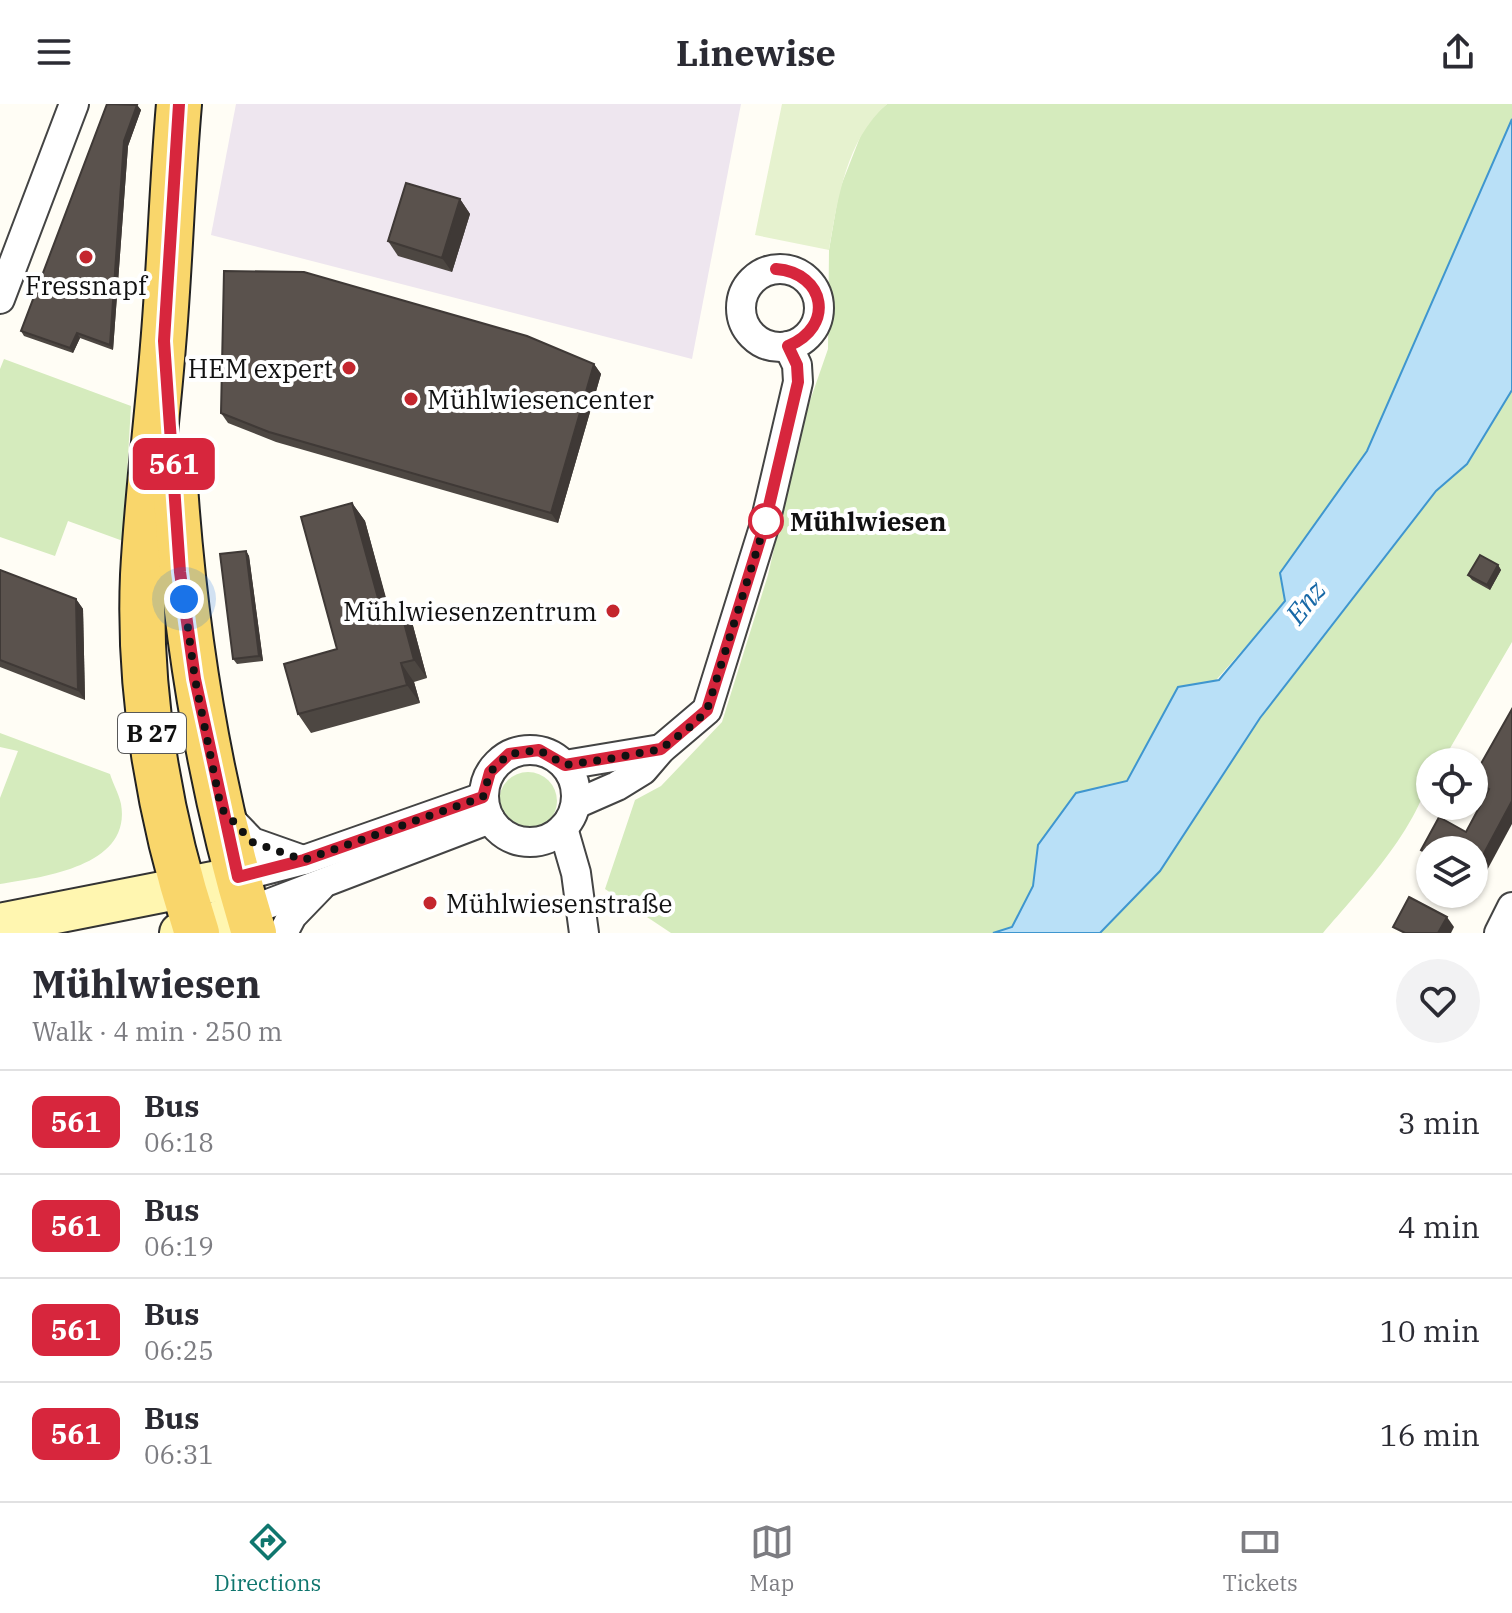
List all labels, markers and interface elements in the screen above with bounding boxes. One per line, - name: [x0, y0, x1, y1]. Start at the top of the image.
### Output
- text: Linewise: [676, 29, 836, 76]
- icon: menu: [32, 30, 76, 74]
- icon: share: [1436, 30, 1480, 74]
- marker: Fressnapf: [77, 248, 95, 266]
- place label: Fressnapf: [25, 268, 149, 302]
- place label: HEM expert: [188, 351, 333, 385]
- marker: HEM expert: [340, 359, 358, 377]
- place label: Mühlwiesencenter: [427, 382, 654, 416]
- marker: Mühlwiesencenter: [402, 390, 420, 408]
- line badge: 561: [128, 438, 220, 490]
- text: 561: [149, 445, 199, 482]
- marker: Mühlwiesen: [749, 504, 783, 538]
- place label: Mühlwiesen: [790, 504, 947, 538]
- water label: Enz: [1276, 573, 1334, 632]
- your location: [164, 579, 204, 619]
- place label: Mühlwiesenzentrum: [343, 594, 597, 628]
- marker: Mühlwiesenzentrum: [604, 602, 622, 620]
- road number: B 27: [118, 713, 186, 753]
- map controls: [1416, 748, 1488, 908]
- button: locate: [1416, 748, 1488, 820]
- button: layers: [1416, 836, 1488, 908]
- place label: Mühlwiesenstraße: [446, 886, 672, 920]
- marker: Mühlwiesenstraße: [421, 894, 439, 912]
- text: Mühlwiesen: [32, 959, 261, 1008]
- button: heart: [1396, 959, 1480, 1043]
- text: Walk · 4 min · 250 m: [32, 1014, 283, 1048]
- text: Bus: [144, 1086, 199, 1125]
- text: 561: [51, 1103, 101, 1140]
- text: 3 min: [1398, 1103, 1480, 1142]
- text: 06:18: [144, 1125, 214, 1159]
- text: Bus: [144, 1190, 199, 1229]
- text: 561: [51, 1207, 101, 1244]
- text: 4 min: [1398, 1207, 1480, 1246]
- text: 06:19: [144, 1229, 214, 1263]
- text: Bus: [144, 1294, 199, 1333]
- text: 561: [51, 1311, 101, 1348]
- text: 10 min: [1380, 1311, 1480, 1350]
- text: 06:25: [144, 1333, 214, 1367]
- text: Bus: [144, 1398, 199, 1437]
- text: 561: [51, 1415, 101, 1452]
- text: 16 min: [1380, 1415, 1480, 1454]
- text: 06:31: [144, 1437, 214, 1471]
- tab: Directions: [214, 1520, 321, 1597]
- tab: Map: [750, 1520, 794, 1597]
- tab: Tickets: [1222, 1520, 1298, 1597]

